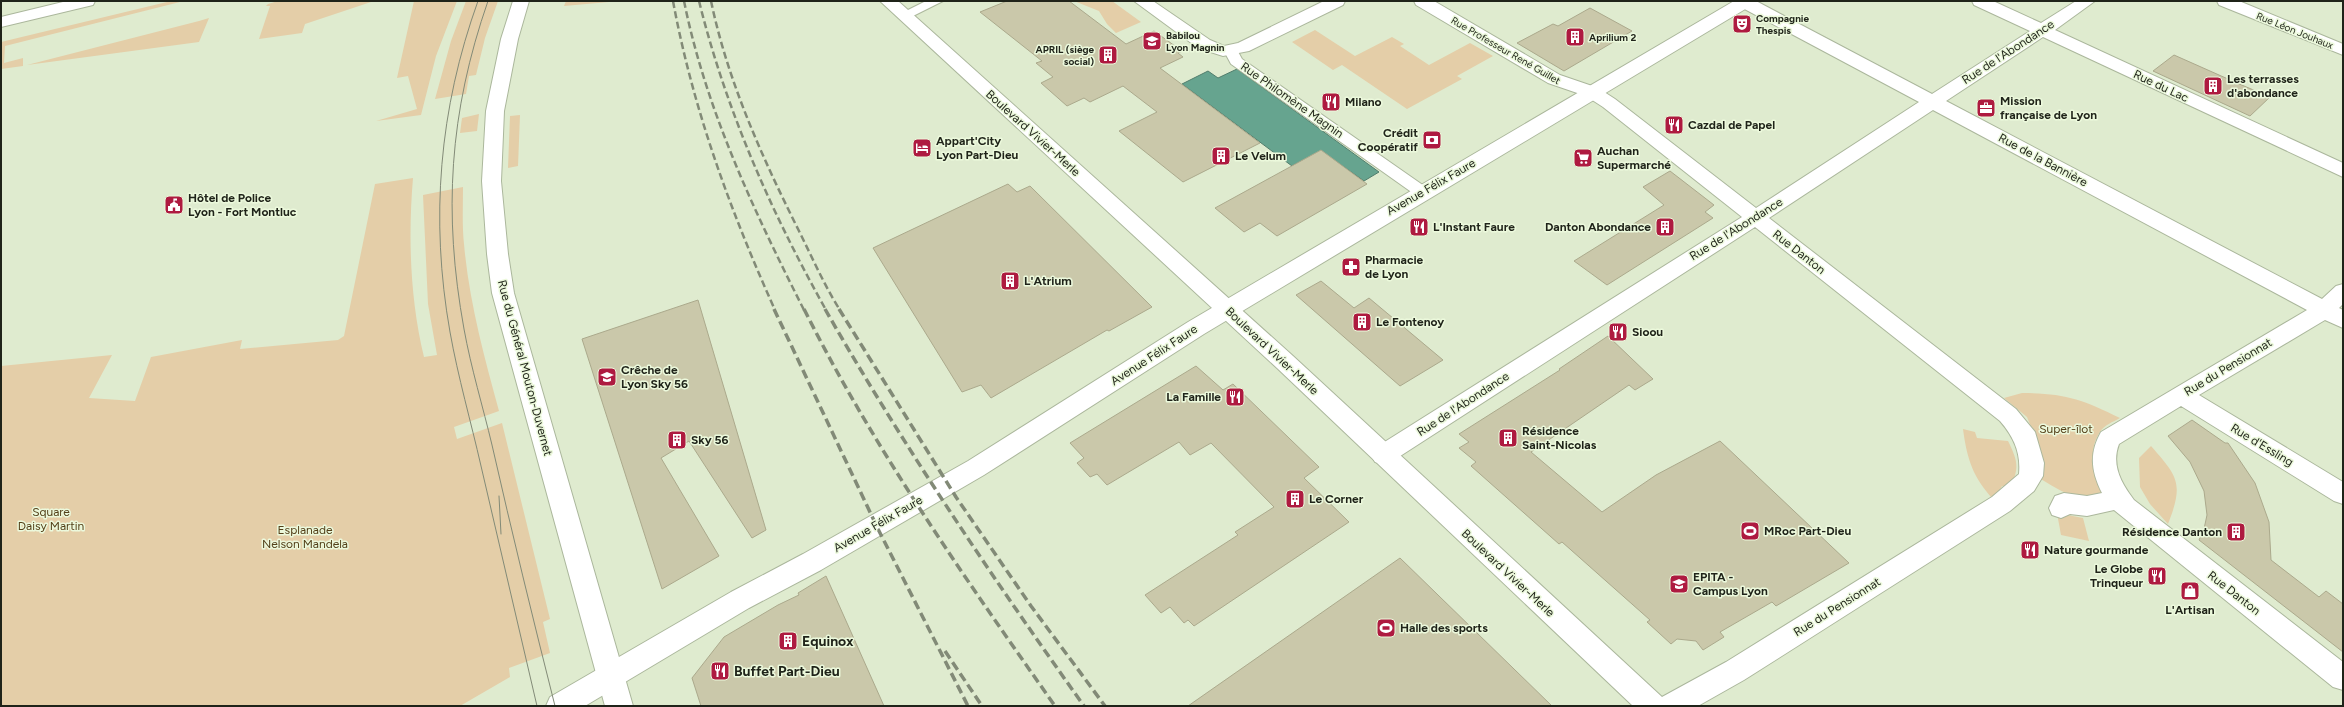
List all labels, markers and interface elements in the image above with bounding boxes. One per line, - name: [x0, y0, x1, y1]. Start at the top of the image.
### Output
- street label: Rue Léon Jouhaux: [2254, 9, 2335, 52]
- place label: Compagnie Thespis: [1756, 12, 1809, 37]
- theatre icon: Compagnie Thespis: [1731, 13, 1753, 35]
- street label: Rue Professeur René Guillet: [1449, 14, 1563, 87]
- street label: Rue de l'Abondance: [1959, 17, 2057, 87]
- building icon: Aprilium 2: [1564, 26, 1586, 48]
- place label: Babilou Lyon Magnin: [1166, 29, 1225, 54]
- school or university icon: Babilou Lyon Magnin: [1141, 30, 1163, 52]
- place label: Aprilium 2: [1589, 31, 1636, 44]
- place label: APRIL (siège social): [1036, 43, 1094, 68]
- building icon: APRIL (siège social): [1097, 44, 1119, 66]
- street label: Rue Philomène Magnin: [1238, 59, 1346, 141]
- street label: Rue du Lac: [2131, 67, 2191, 105]
- place label: Les terrasses d'abondance: [2227, 72, 2299, 100]
- building icon: Les terrasses d'abondance: [2202, 75, 2224, 97]
- street label: Boulevard Vivier-Merle: [983, 87, 1083, 179]
- restaurant icon: Milano: [1320, 91, 1342, 113]
- place label: Mission française de Lyon: [2000, 94, 2097, 122]
- place label: Milano: [1345, 95, 1382, 109]
- office icon: Mission française de Lyon: [1975, 97, 1997, 119]
- restaurant icon: Cazdal de Papel: [1663, 114, 1685, 136]
- place label: Cazdal de Papel: [1688, 118, 1775, 132]
- place label: Crédit Coopératif: [1358, 126, 1418, 154]
- bank icon: Crédit Coopératif: [1421, 129, 1443, 151]
- street label: Rue de la Bannière: [1996, 131, 2090, 190]
- place label: Appart'City Lyon Part-Dieu: [936, 134, 1019, 162]
- hotel icon: Appart'City Lyon Part-Dieu: [911, 137, 933, 159]
- place label: Auchan Supermarché: [1597, 144, 1671, 172]
- building icon: Le Velum: [1210, 145, 1232, 167]
- supermarket icon: Auchan Supermarché: [1572, 147, 1594, 169]
- place label: Le Velum: [1235, 149, 1286, 163]
- street label: Avenue Félix Faure: [1384, 156, 1478, 218]
- place label: Hôtel de Police Lyon - Fort Montluc: [188, 191, 297, 219]
- public building icon: Hôtel de Police Lyon - Fort Montluc: [163, 194, 185, 216]
- street label: Rue de l'Abondance: [1687, 194, 1785, 263]
- restaurant icon: L'Instant Faure: [1408, 216, 1430, 238]
- building icon: Danton Abondance: [1654, 216, 1676, 238]
- place label: L'Instant Faure: [1433, 220, 1515, 234]
- place label: Danton Abondance: [1545, 220, 1651, 234]
- street label: Rue Danton: [1770, 227, 1828, 277]
- place label: Pharmacie de Lyon: [1365, 253, 1424, 281]
- pharmacy icon: Pharmacie de Lyon: [1340, 256, 1362, 278]
- building icon: L'Atrium: [999, 270, 1021, 292]
- place label: L'Atrium: [1024, 274, 1072, 288]
- street label: Rue du Général Mouton-Duvernet: [495, 279, 555, 458]
- street label: Boulevard Vivier-Merle: [1223, 304, 1322, 398]
- building icon: Le Fontenoy: [1351, 311, 1373, 333]
- place label: Le Fontenoy: [1376, 315, 1444, 329]
- restaurant icon: Sioou: [1607, 321, 1629, 343]
- street label: Avenue Félix Faure: [1108, 322, 1200, 388]
- place label: Sioou: [1632, 325, 1663, 339]
- street label: Rue du Pensionnat: [2182, 335, 2275, 399]
- place label: Crêche de Lyon Sky 56: [621, 363, 688, 391]
- school or university icon: Crêche de Lyon Sky 56: [596, 366, 618, 388]
- street label: Rue de l'Abondance: [1414, 369, 1512, 439]
- restaurant icon: La Famille: [1224, 386, 1246, 408]
- place label: La Famille: [1166, 390, 1221, 404]
- street label: Rue d'Essling: [2228, 421, 2296, 469]
- park label: Super-îlot: [2039, 422, 2093, 436]
- place label: Résidence Saint-Nicolas: [1522, 424, 1597, 452]
- building icon: Résidence Saint-Nicolas: [1497, 427, 1519, 449]
- building icon: Sky 56: [666, 429, 688, 451]
- place label: Sky 56: [691, 433, 728, 447]
- building icon: Le Corner: [1284, 488, 1306, 510]
- place label: Le Corner: [1309, 492, 1364, 506]
- street label: Avenue Félix Faure: [831, 493, 925, 555]
- park label: Square Daisy Martin: [18, 505, 84, 533]
- sports icon: MRoc Part-Dieu: [1739, 520, 1761, 542]
- building icon: Résidence Danton: [2225, 521, 2247, 543]
- park label: Esplanade Nelson Mandela: [262, 523, 348, 551]
- place label: MRoc Part-Dieu: [1764, 524, 1851, 538]
- place label: Résidence Danton: [2122, 525, 2222, 539]
- street label: Boulevard Vivier-Merle: [1459, 526, 1558, 620]
- restaurant icon: Nature gourmande: [2019, 539, 2041, 561]
- place label: Nature gourmande: [2044, 543, 2149, 557]
- place label: Le Globe Trinqueur: [2090, 562, 2143, 590]
- restaurant icon: Le Globe Trinqueur: [2146, 565, 2168, 587]
- street label: Rue Danton: [2205, 568, 2263, 618]
- place label: EPITA - Campus Lyon: [1693, 570, 1768, 598]
- school or university icon: EPITA - Campus Lyon: [1668, 573, 1690, 595]
- street label: Rue du Pensionnat: [1791, 574, 1883, 639]
- shop icon: L'Artisan: [2179, 580, 2201, 602]
- place label: L'Artisan: [2165, 603, 2215, 617]
- sports icon: Halle des sports: [1375, 617, 1397, 639]
- place label: Halle des sports: [1400, 621, 1488, 635]
- building icon: Equinox: [777, 630, 799, 652]
- place label: Equinox: [802, 633, 854, 650]
- restaurant icon: Buffet Part-Dieu: [709, 660, 731, 682]
- place label: Buffet Part-Dieu: [734, 663, 840, 680]

